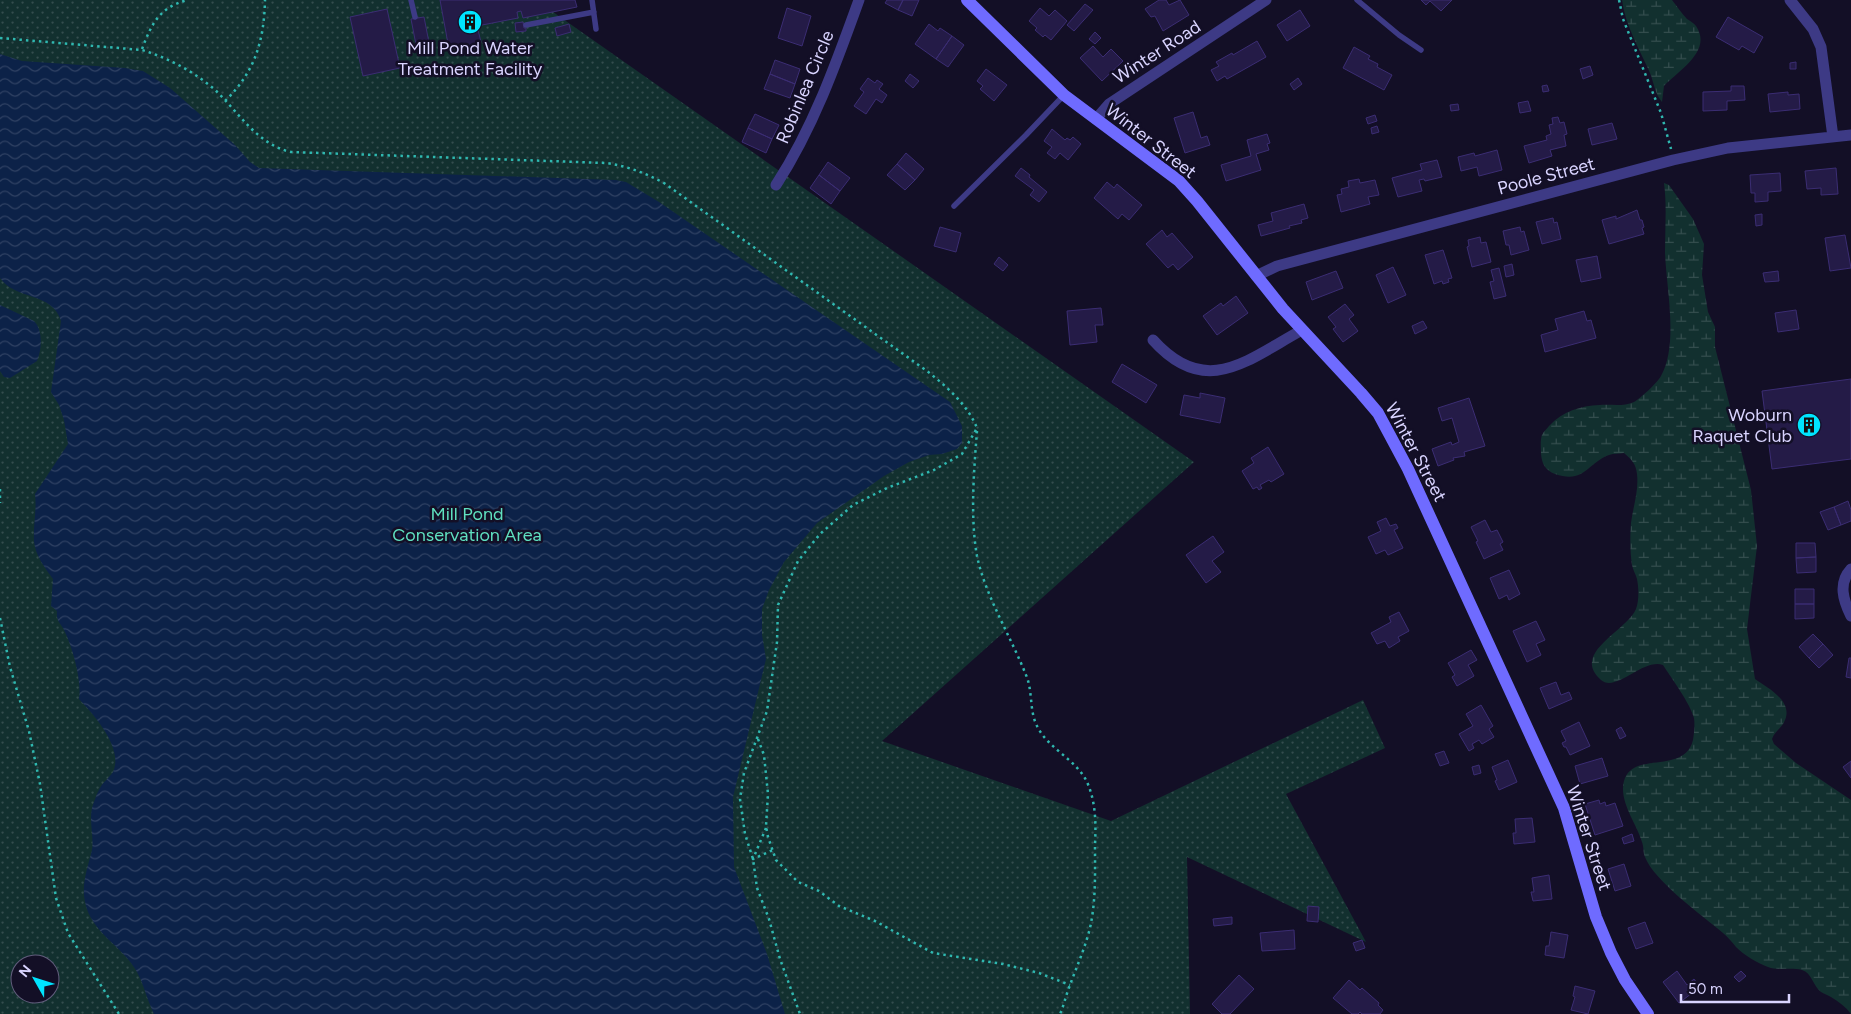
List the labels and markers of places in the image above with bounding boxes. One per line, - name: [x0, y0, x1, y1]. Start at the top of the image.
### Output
- building icon: Mill Pond Water Treatment Facility: [457, 9, 483, 35]
- place label: Mill Pond Water Treatment Facility: [398, 37, 543, 80]
- place label: Woburn Raquet Club: [1692, 404, 1792, 447]
- building icon: Woburn Raquet Club: [1796, 412, 1822, 438]

